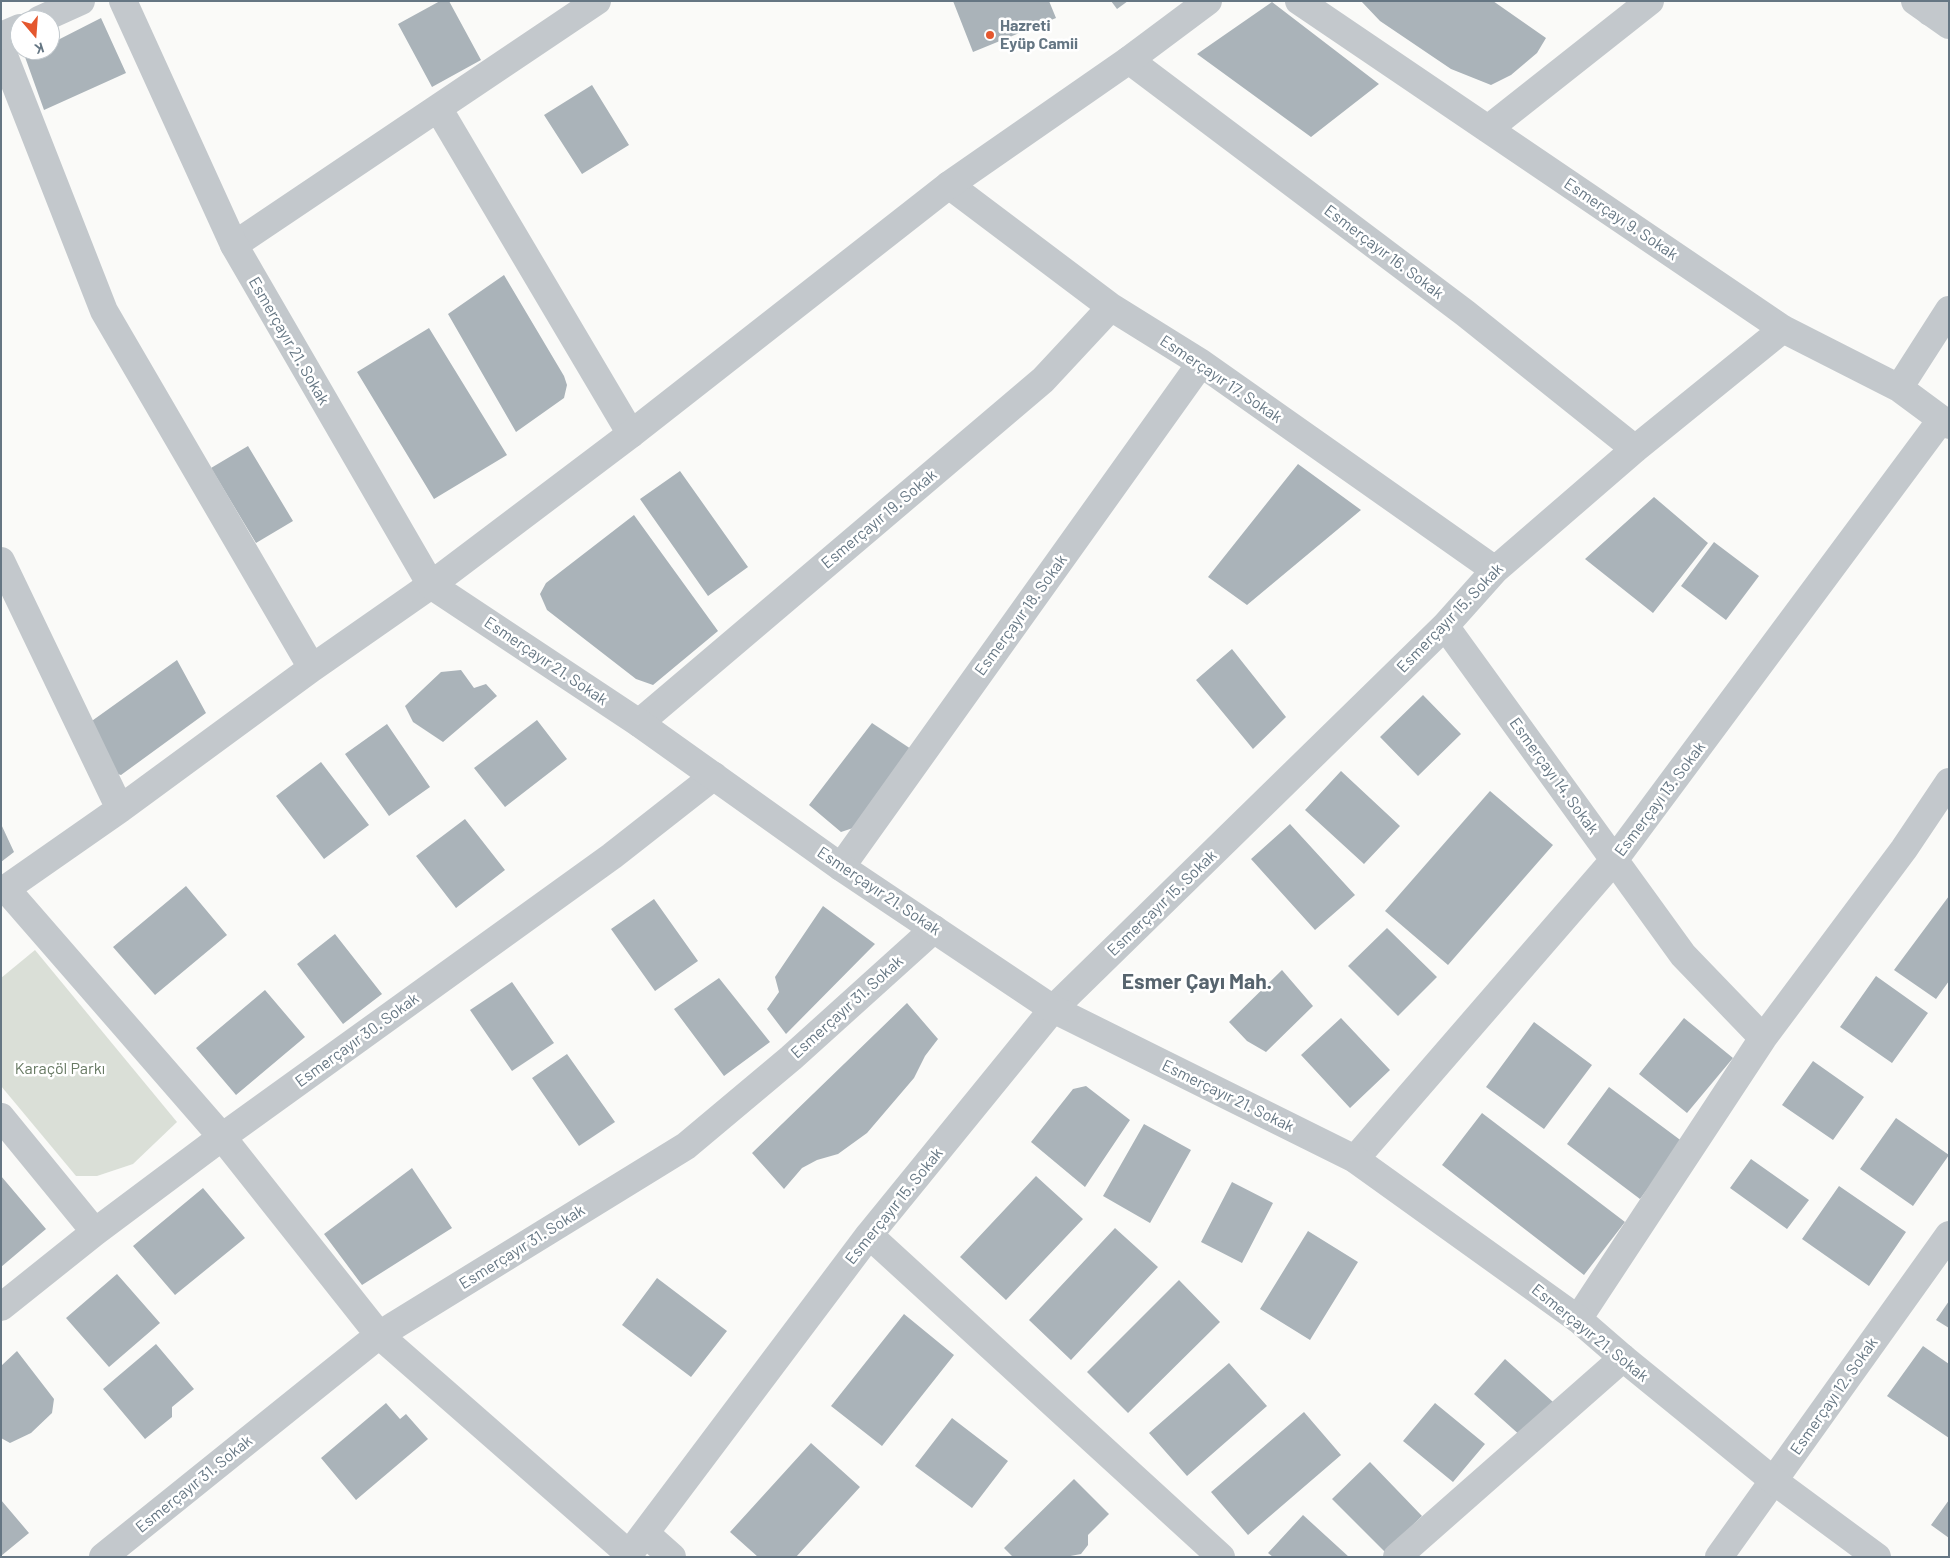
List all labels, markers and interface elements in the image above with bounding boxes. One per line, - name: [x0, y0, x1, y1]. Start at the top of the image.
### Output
- north arrow: [10, 10, 60, 60]
- place label: Hazreti Eyüp Camii: [1000, 16, 1078, 54]
- marker: Hazreti Eyüp Camii: [984, 29, 996, 41]
- text: K: [33, 39, 46, 58]
- street label: Esmerçayı 9. Sokak: [1560, 174, 1682, 264]
- street label: Esmerçayır 16. Sokak: [1320, 201, 1448, 303]
- street label: Esmerçayır 21. Sokak: [245, 274, 333, 408]
- street label: Esmerçayır 17. Sokak: [1156, 331, 1286, 427]
- street label: Esmerçayır 19. Sokak: [817, 465, 941, 573]
- street label: Esmerçayır 18. Sokak: [971, 551, 1071, 679]
- street label: Esmerçayır 15. Sokak: [1393, 559, 1507, 677]
- street label: Esmerçayır 21. Sokak: [481, 613, 611, 709]
- street label: Esmerçayı 14. Sokak: [1505, 714, 1603, 838]
- street label: Esmerçayı 13. Sokak: [1611, 738, 1709, 860]
- street label: Esmerçayır 21. Sokak: [814, 843, 944, 939]
- street label: Esmerçayır 15. Sokak: [1103, 846, 1221, 960]
- street label: Esmerçayır 31. Sokak: [787, 952, 907, 1062]
- district label: Esmer Çayı Mah.: [1122, 969, 1272, 995]
- street label: Esmerçayır 30. Sokak: [291, 989, 423, 1091]
- street label: Esmerçayır 21. Sokak: [1159, 1056, 1297, 1136]
- park label: Karaçöl Parkı: [15, 1059, 105, 1079]
- street label: Esmerçayır 15. Sokak: [841, 1144, 947, 1268]
- street label: Esmerçayır 31. Sokak: [456, 1201, 588, 1293]
- street label: Esmerçayır 21. Sokak: [1528, 1280, 1652, 1386]
- street label: Esmerçayı 12. Sokak: [1786, 1334, 1882, 1458]
- street label: Esmerçayır 31. Sokak: [132, 1431, 256, 1537]

